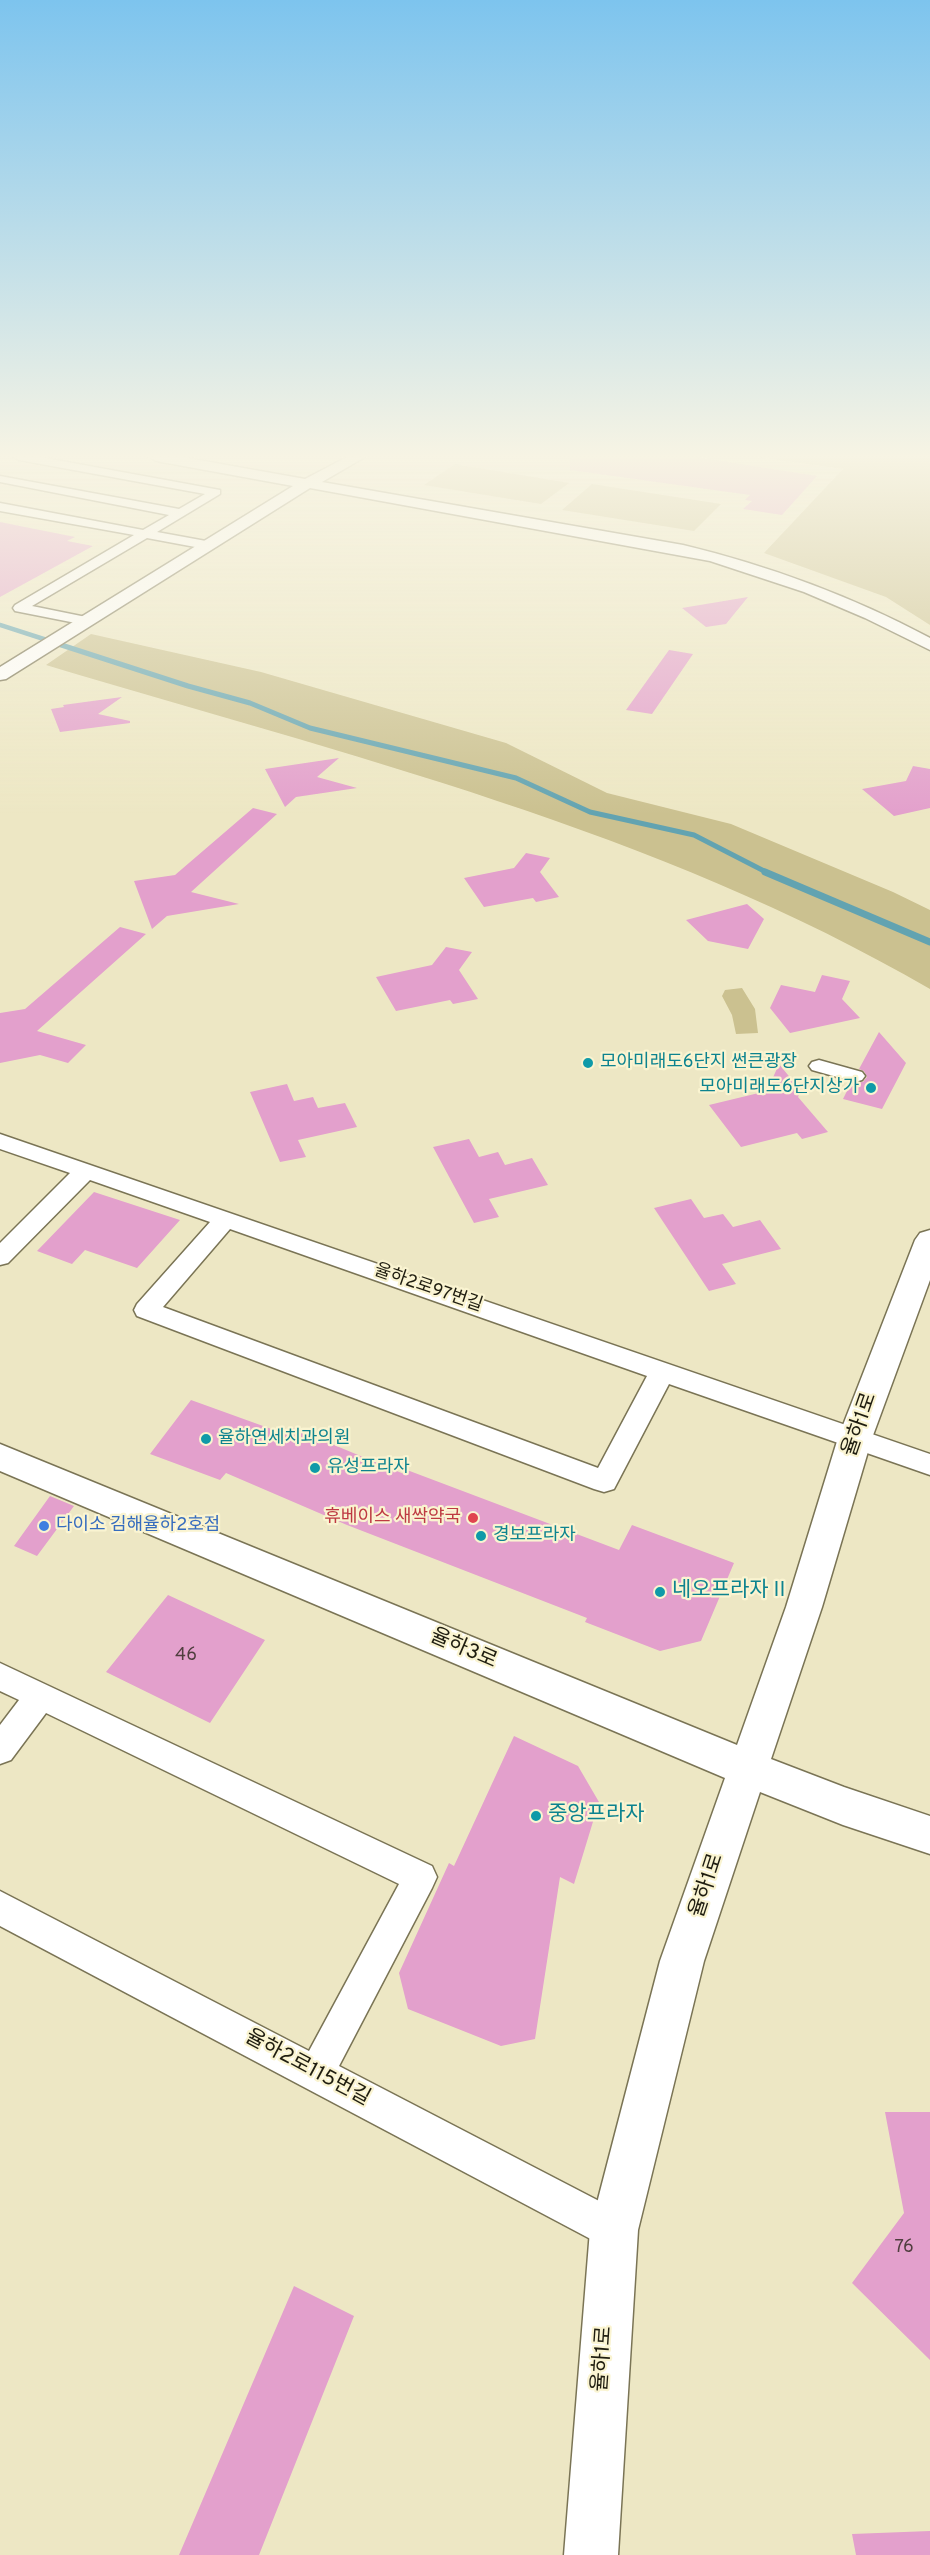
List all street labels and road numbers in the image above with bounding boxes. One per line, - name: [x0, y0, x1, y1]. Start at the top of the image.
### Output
- street label: 율하2로97번길: [371, 1260, 485, 1318]
- street label: 율하1로: [838, 1390, 884, 1460]
- street label: 율하3로: [426, 1625, 500, 1675]
- street label: 율하1로: [686, 1851, 730, 1921]
- street label: 율하2로115번길: [240, 2025, 374, 2113]
- street label: 율하1로: [589, 2325, 619, 2393]

